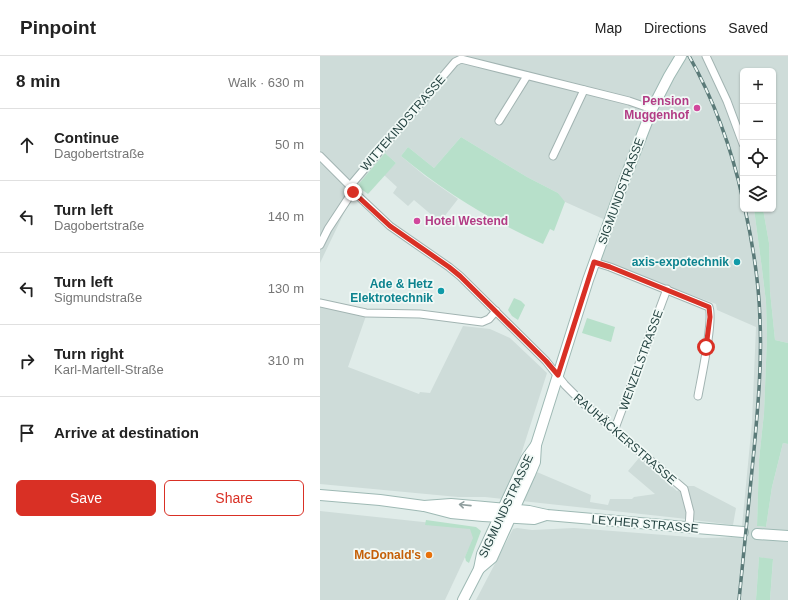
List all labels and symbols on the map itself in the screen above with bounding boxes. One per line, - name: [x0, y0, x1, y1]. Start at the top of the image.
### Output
- street label: WITTEKINDSTRASSE: [358, 72, 448, 174]
- place label: Pension Muggenhof: [624, 94, 690, 122]
- marker: Pension Muggenhof: [692, 103, 702, 113]
- street label: SIGMUNDSTRASSE: [595, 136, 647, 246]
- route end: [344, 183, 362, 201]
- place label: Hotel Westend: [425, 214, 508, 228]
- marker: Hotel Westend: [412, 216, 422, 226]
- place label: axis-expotechnik: [632, 255, 729, 269]
- marker: axis-expotechnik: [732, 257, 742, 267]
- place label: Ade & Hetz Elektrotechnik: [350, 277, 433, 305]
- marker: Ade & Hetz Elektrotechnik: [436, 286, 446, 296]
- street label: WENZELSTRASSE: [616, 308, 666, 412]
- route start: [697, 338, 715, 356]
- street label: RAUHÄCKERSTRASSE: [571, 391, 679, 487]
- street label: SIGMUNDSTRASSE: [476, 452, 536, 560]
- one-way arrow: [459, 501, 472, 509]
- street label: LEYHER STRASSE: [591, 512, 699, 536]
- place label: McDonald's: [354, 548, 421, 562]
- marker: McDonald's: [424, 550, 434, 560]

